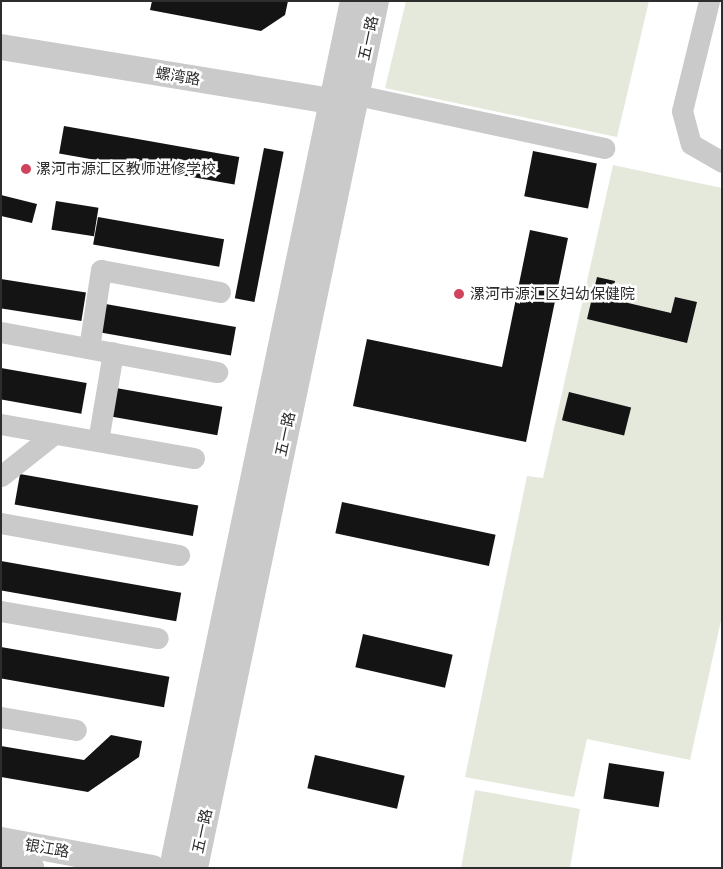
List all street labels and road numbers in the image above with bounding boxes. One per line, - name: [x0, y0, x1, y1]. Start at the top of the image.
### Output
- street label: 五一路: [355, 14, 381, 62]
- street label: 螺湾路: [154, 64, 202, 88]
- street label: 五一路: [272, 410, 298, 458]
- street label: 五一路: [189, 807, 215, 855]
- street label: 银江路: [23, 835, 71, 861]

